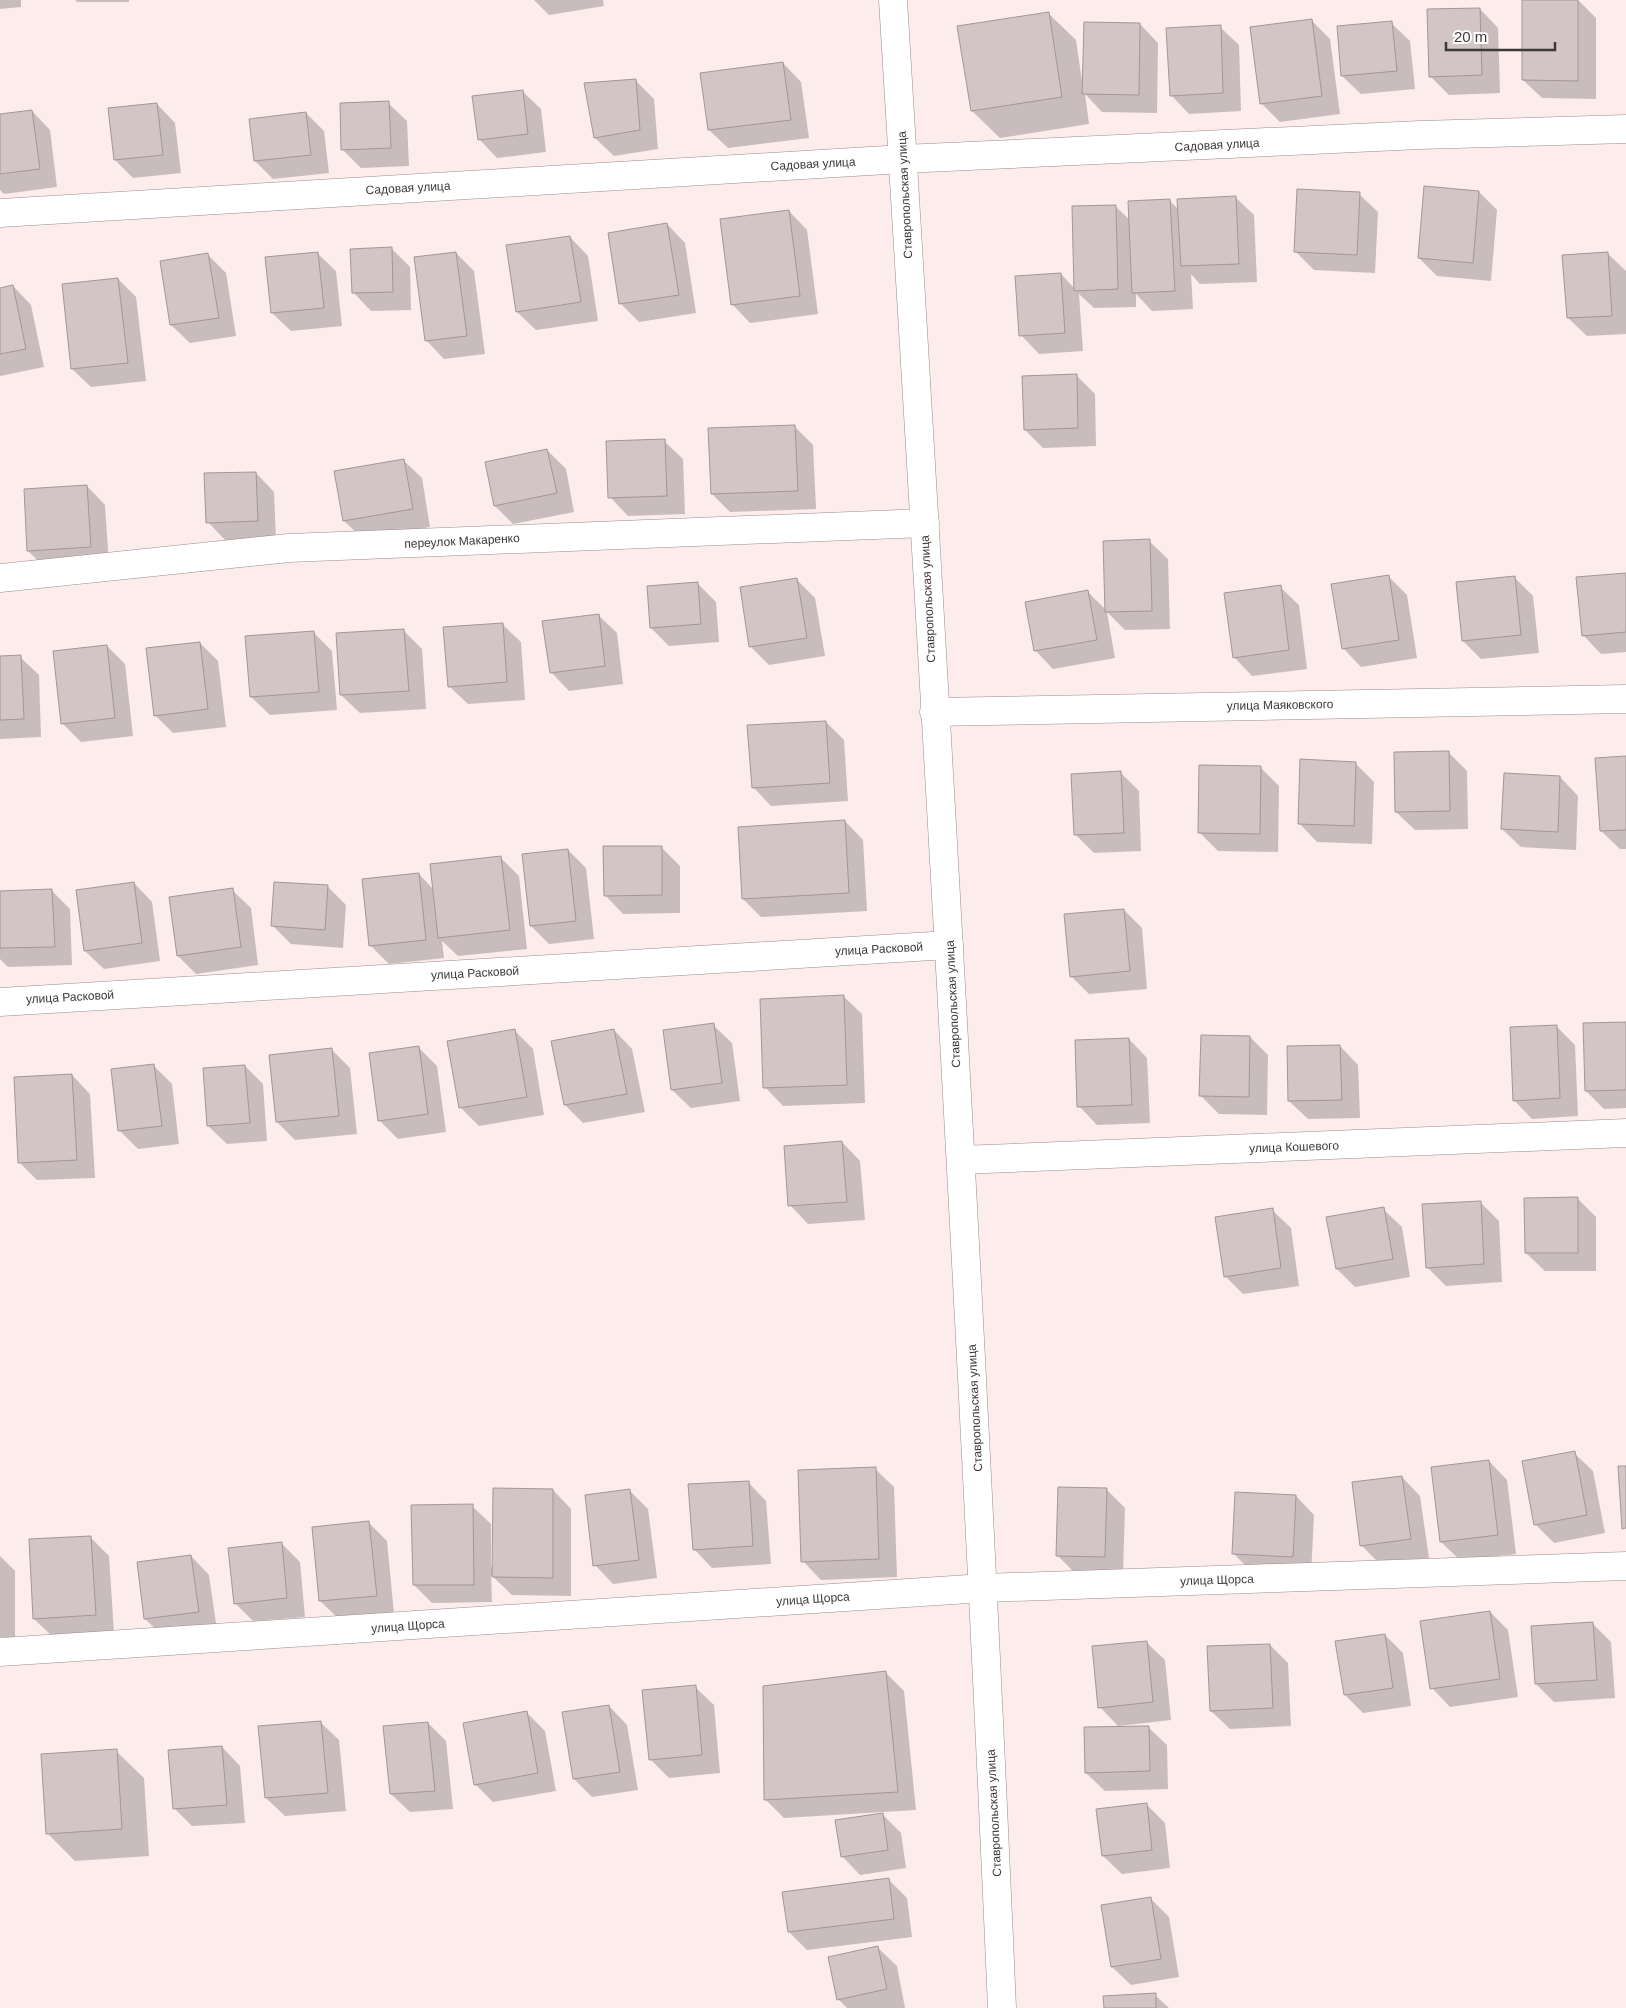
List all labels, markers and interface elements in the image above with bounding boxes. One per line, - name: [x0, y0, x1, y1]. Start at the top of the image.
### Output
- scale bar: [1446, 20, 1555, 52]
- text: 20 m: [1454, 28, 1487, 45]
- street label: Ставропольская улица: [895, 131, 915, 259]
- street label: Садовая улица: [1174, 136, 1260, 154]
- street label: Садовая улица: [770, 155, 856, 173]
- street label: Садовая улица: [365, 179, 451, 197]
- street label: переулок Макаренко: [404, 531, 520, 551]
- street label: Ставропольская улица: [918, 535, 938, 663]
- street label: улица Маяковского: [1226, 697, 1334, 713]
- street label: улица Расковой: [835, 940, 923, 958]
- street label: Ставропольская улица: [943, 940, 963, 1068]
- street label: улица Расковой: [431, 964, 519, 982]
- street label: улица Расковой: [26, 988, 114, 1006]
- street label: улица Кошевого: [1249, 1138, 1340, 1156]
- street label: Ставропольская улица: [965, 1344, 985, 1472]
- street label: улица Щорса: [1180, 1572, 1254, 1588]
- street label: улица Щорса: [776, 1589, 851, 1609]
- street label: улица Щорса: [371, 1616, 446, 1636]
- street label: Ставропольская улица: [984, 1749, 1004, 1877]

